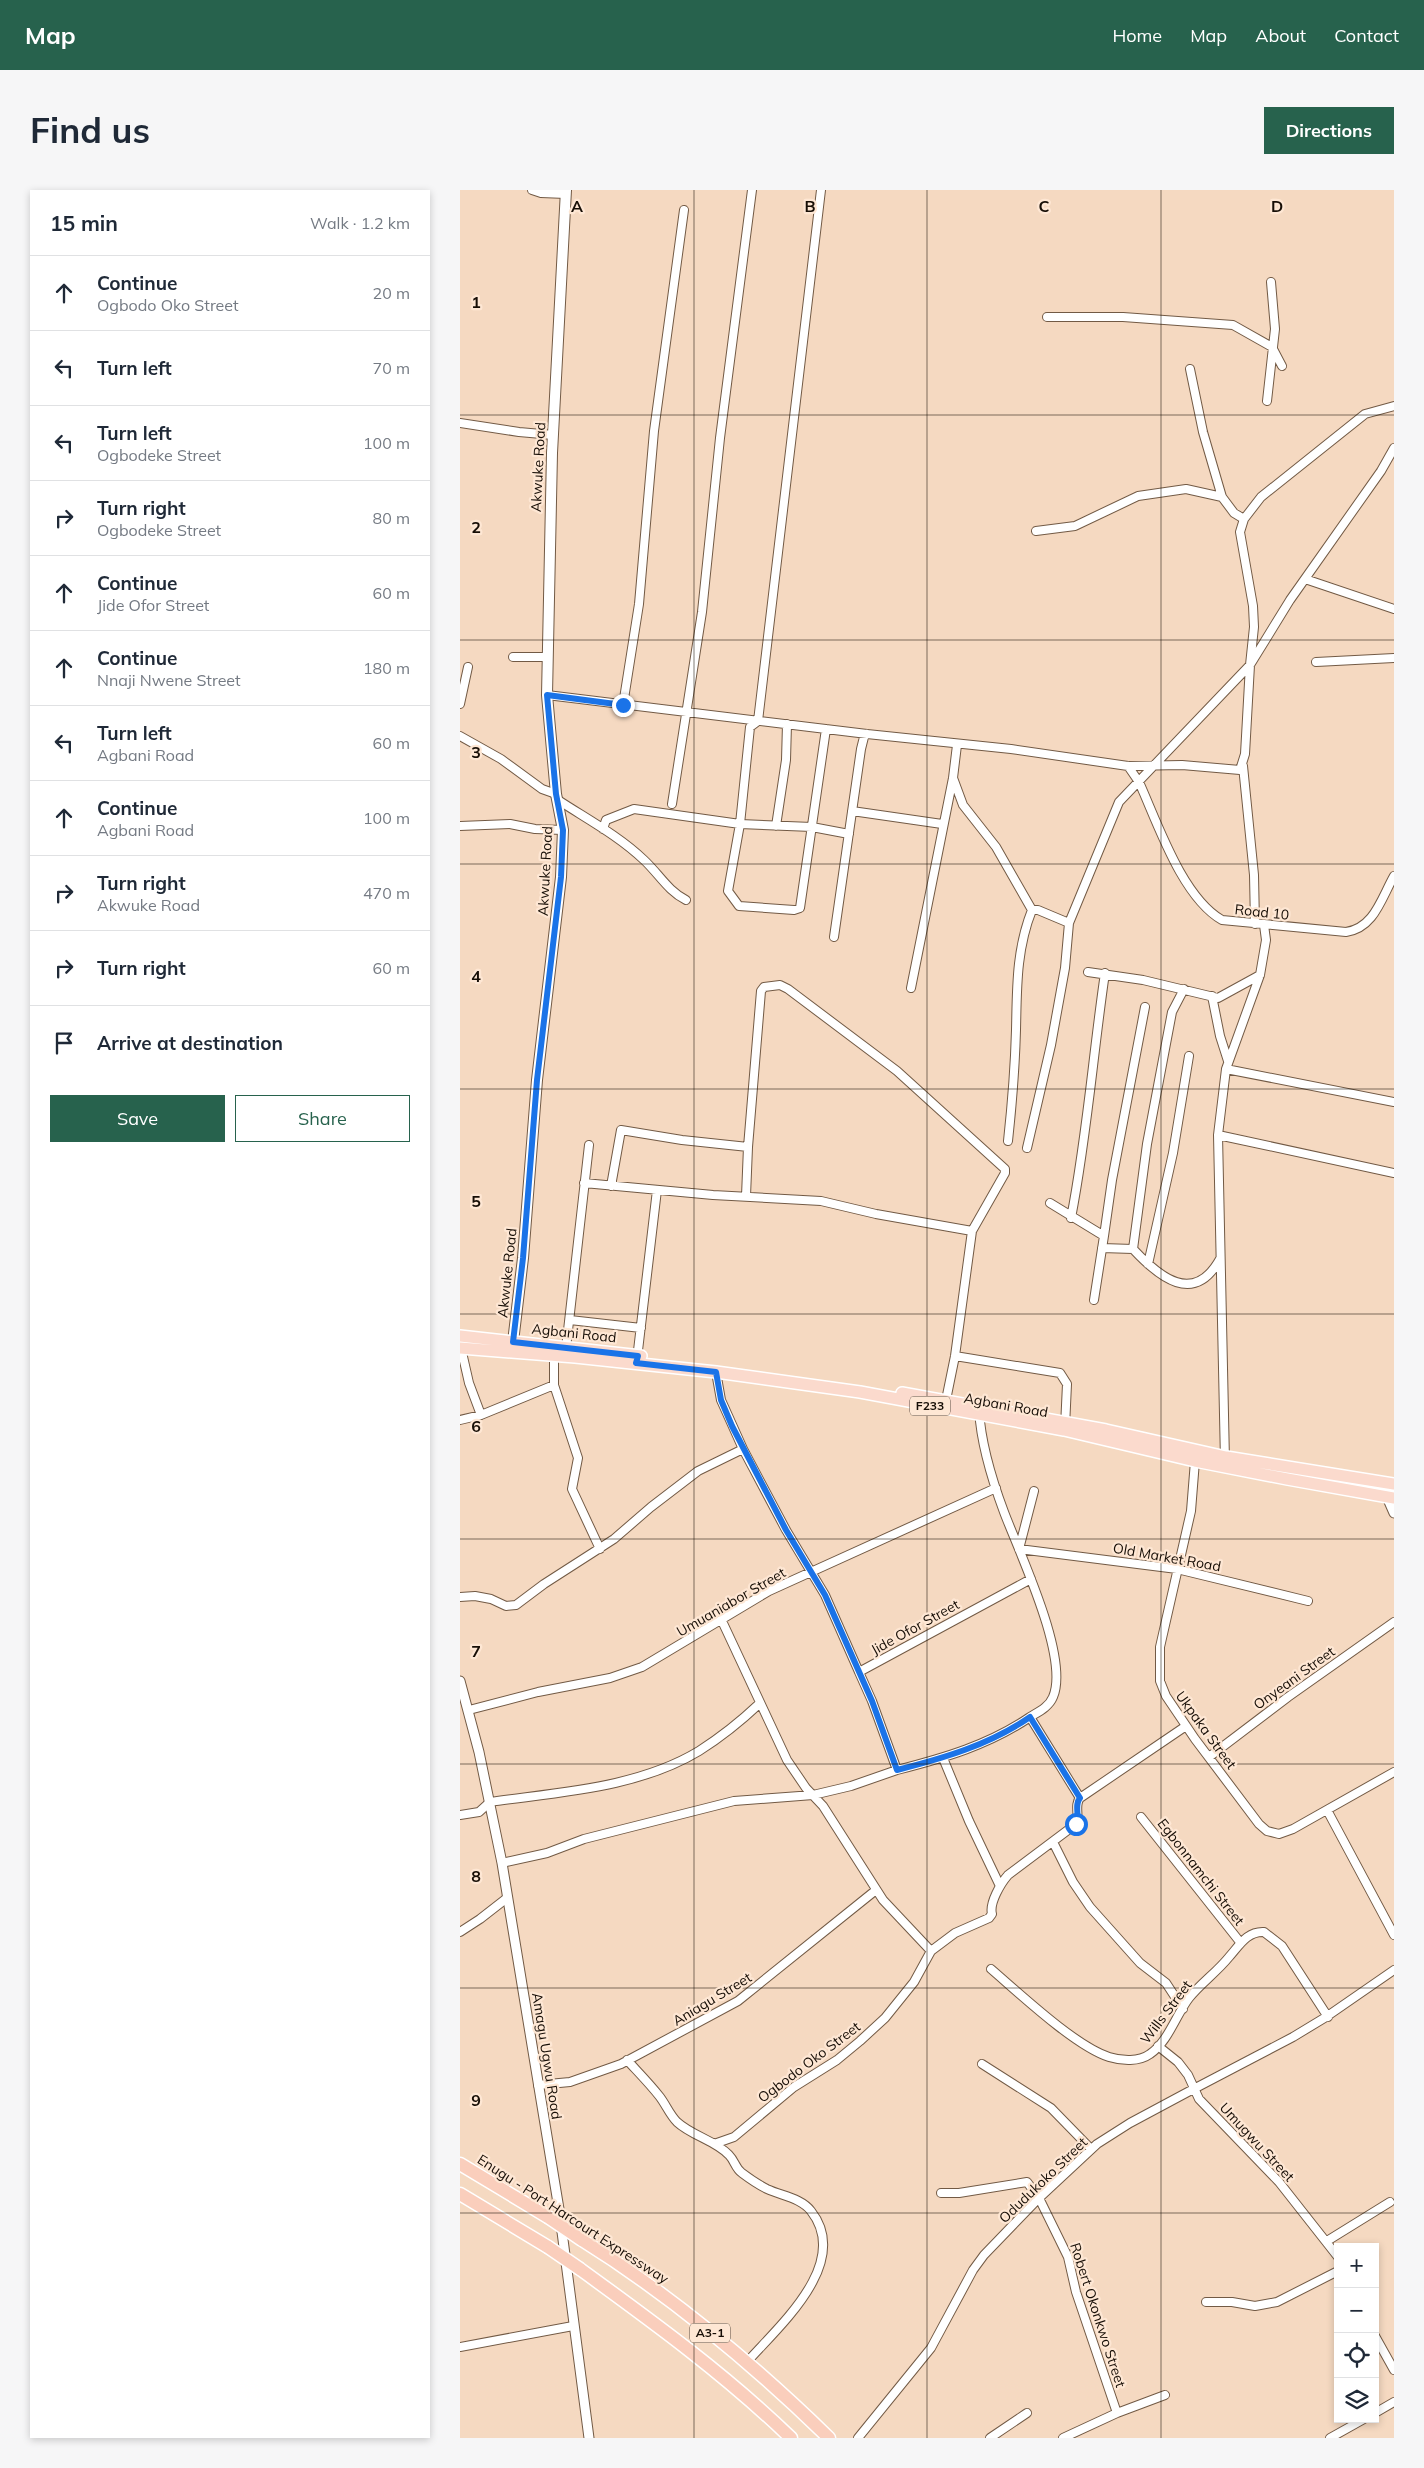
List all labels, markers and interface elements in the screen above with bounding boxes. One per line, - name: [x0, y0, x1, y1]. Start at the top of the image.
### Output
- text: Map: [25, 20, 76, 50]
- text: Home: [1112, 24, 1162, 47]
- text: Map: [1190, 24, 1227, 47]
- text: About: [1255, 24, 1306, 47]
- text: Contact: [1334, 24, 1399, 47]
- button: Directions: [1264, 107, 1394, 154]
- text: Find us: [30, 108, 150, 152]
- text: A: [571, 196, 583, 216]
- text: B: [804, 196, 816, 216]
- text: C: [1039, 196, 1050, 216]
- text: D: [1271, 196, 1283, 216]
- text: 15 min: [50, 210, 118, 236]
- text: Walk · 1.2 km: [310, 213, 410, 233]
- text: Continue: [97, 271, 177, 295]
- icon: ahead: [50, 279, 78, 307]
- text: 20 m: [373, 283, 410, 303]
- text: 1: [471, 292, 481, 312]
- text: Ogbodo Oko Street: [97, 295, 239, 315]
- icon: left: [50, 354, 78, 382]
- text: Turn left: [97, 356, 172, 380]
- text: 70 m: [373, 358, 410, 378]
- text: Turn left: [97, 421, 172, 445]
- street label: Akwuke Road: [527, 422, 549, 512]
- icon: left: [50, 429, 78, 457]
- text: 100 m: [363, 433, 410, 453]
- text: Ogbodeke Street: [97, 445, 221, 465]
- text: Turn right: [97, 496, 186, 520]
- icon: right: [50, 504, 78, 532]
- text: 80 m: [373, 508, 410, 528]
- text: 2: [471, 517, 481, 537]
- text: Ogbodeke Street: [97, 520, 221, 540]
- text: Continue: [97, 571, 177, 595]
- icon: ahead: [50, 579, 78, 607]
- text: 60 m: [373, 583, 410, 603]
- text: Jide Ofor Street: [97, 595, 209, 615]
- text: Continue: [97, 646, 177, 670]
- icon: ahead: [50, 654, 78, 682]
- text: 180 m: [363, 658, 410, 678]
- text: Nnaji Nwene Street: [97, 670, 241, 690]
- route end: [612, 694, 635, 717]
- text: Turn left: [97, 721, 172, 745]
- icon: left: [50, 729, 78, 757]
- text: 60 m: [373, 733, 410, 753]
- text: 3: [471, 742, 481, 762]
- text: Agbani Road: [97, 745, 194, 765]
- text: Continue: [97, 796, 177, 820]
- icon: ahead: [50, 804, 78, 832]
- text: 100 m: [363, 808, 410, 828]
- text: Agbani Road: [97, 820, 194, 840]
- street label: Akwuke Road: [534, 826, 556, 916]
- text: Turn right: [97, 871, 186, 895]
- icon: right: [50, 879, 78, 907]
- text: 470 m: [363, 883, 410, 903]
- text: Akwuke Road: [97, 895, 200, 915]
- street label: Road 10: [1234, 900, 1290, 924]
- icon: right: [50, 954, 78, 982]
- text: Turn right: [97, 956, 186, 980]
- text: 60 m: [373, 958, 410, 978]
- text: 4: [471, 966, 481, 986]
- icon: arrive: [50, 1029, 78, 1057]
- text: Arrive at destination: [97, 1031, 283, 1055]
- button: Save: [50, 1095, 225, 1142]
- button: Share: [235, 1095, 410, 1142]
- text: 5: [471, 1191, 481, 1211]
- street label: Akwuke Road: [493, 1227, 521, 1319]
- street label: Agbani Road: [531, 1320, 617, 1346]
- street label: Agbani Road: [963, 1389, 1049, 1421]
- road number: F233: [910, 1396, 950, 1416]
- text: 6: [471, 1416, 481, 1436]
- street label: Old Market Road: [1112, 1539, 1222, 1575]
- street label: Umuaniabor Street: [673, 1563, 789, 1640]
- street label: Jide Ofor Street: [868, 1595, 962, 1659]
- text: 7: [471, 1641, 481, 1661]
- street label: Onyeani Street: [1250, 1642, 1338, 1714]
- street label: Ukpaka Street: [1172, 1687, 1240, 1773]
- route start: [1065, 1813, 1088, 1836]
- street label: Egbonnamchi Street: [1154, 1815, 1248, 1929]
- text: 8: [471, 1866, 481, 1886]
- street label: Aniagu Street: [669, 1968, 755, 2030]
- street label: Wills Street: [1136, 1977, 1196, 2047]
- street label: Amagu Ugwu Road: [528, 1991, 566, 2121]
- street label: Ogbodo Oko Street: [754, 2017, 864, 2106]
- text: 9: [471, 2090, 481, 2110]
- street label: Umugwu Street: [1216, 2099, 1298, 2185]
- street label: Odudukoko Street: [995, 2133, 1091, 2227]
- street label: Enugu - Port Harcourt Expressway: [474, 2150, 672, 2288]
- street label: Robert Okonkwo Street: [1066, 2240, 1130, 2390]
- map controls: [1334, 2243, 1379, 2423]
- button: +: [1334, 2243, 1379, 2288]
- button: −: [1334, 2288, 1379, 2333]
- road number: A3-1: [690, 2324, 730, 2342]
- button: locate: [1334, 2333, 1379, 2378]
- button: layers: [1334, 2378, 1379, 2423]

